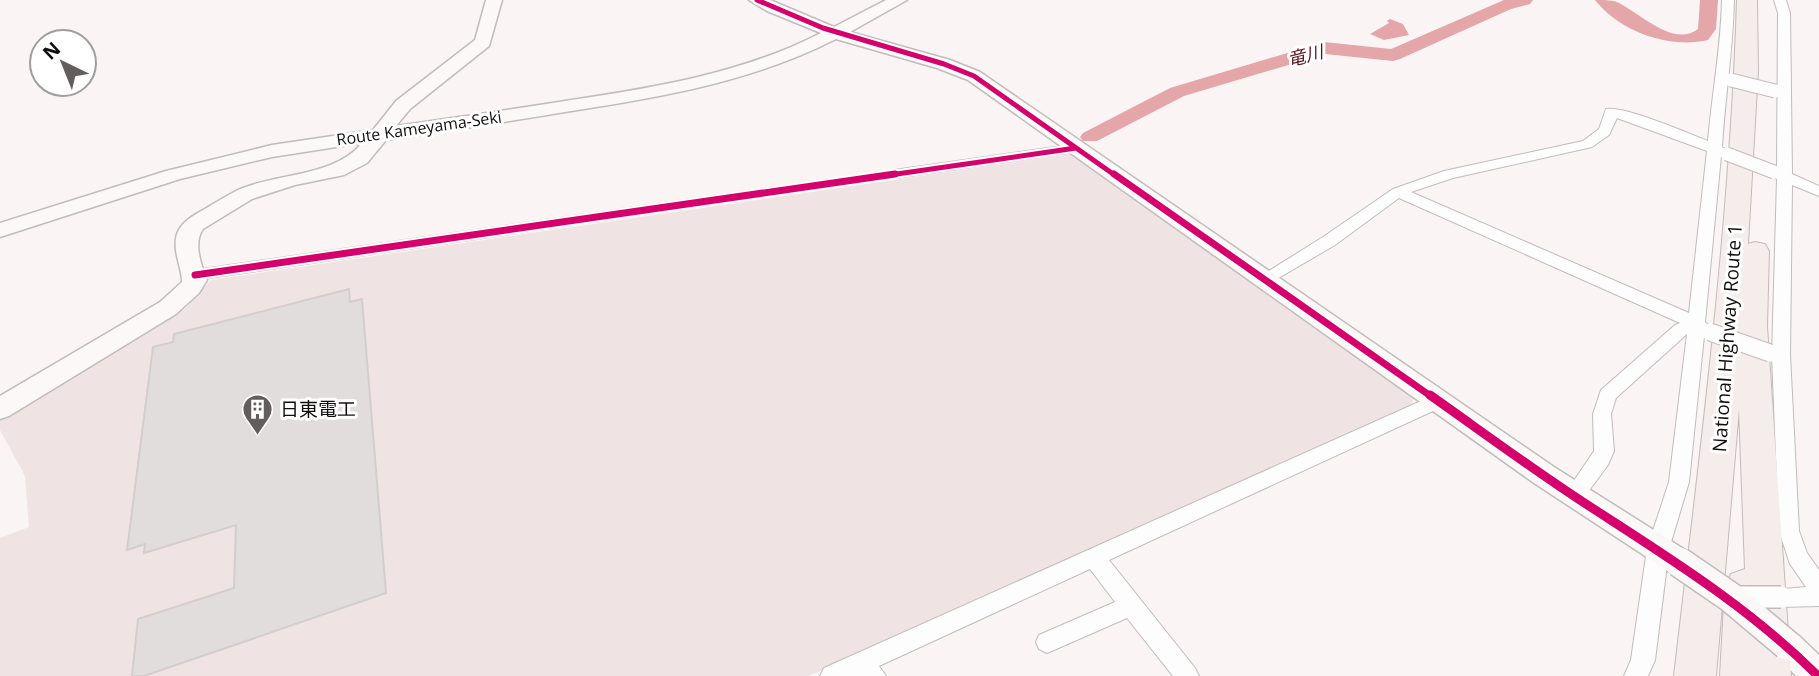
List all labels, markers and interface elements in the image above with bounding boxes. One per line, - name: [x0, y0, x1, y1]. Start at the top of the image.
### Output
- north arrow: [28, 28, 98, 98]
- text: N: [37, 36, 66, 65]
- water label: 竜川: [1285, 39, 1327, 71]
- street label: Route Kameyama-Seki: [335, 106, 503, 150]
- street label: National Highway Route 1: [1706, 223, 1748, 453]
- building icon: 日東電工: [240, 392, 274, 436]
- place label: 日東電工: [280, 396, 356, 422]

